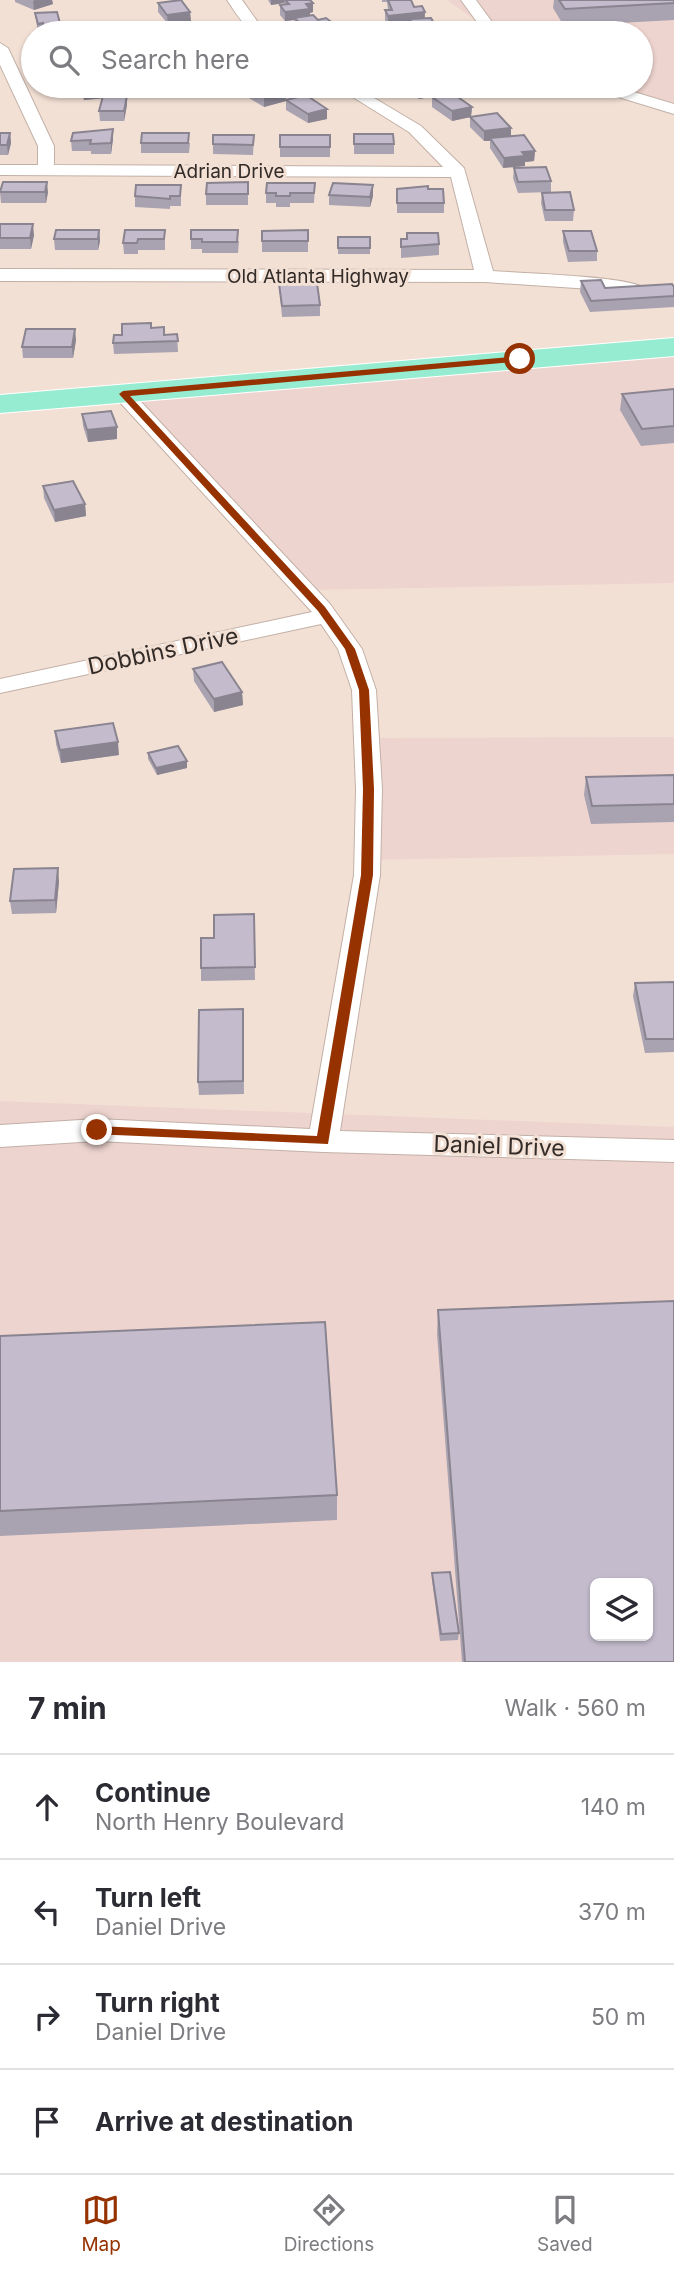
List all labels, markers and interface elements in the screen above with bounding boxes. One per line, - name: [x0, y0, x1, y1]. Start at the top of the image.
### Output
- search box: [21, 21, 653, 98]
- icon: search: [45, 41, 83, 79]
- text: Search here: [101, 44, 250, 75]
- street label: Adrian Drive: [173, 160, 285, 183]
- street label: Old Atlanta Highway: [227, 265, 409, 288]
- route start: [504, 343, 535, 374]
- street label: Dobbins Drive: [85, 621, 241, 681]
- route end: [81, 1114, 112, 1145]
- street label: Daniel Drive: [433, 1130, 565, 1162]
- map controls: [590, 1578, 653, 1641]
- button: layers: [590, 1578, 653, 1641]
- text: 7 min: [28, 1690, 107, 1726]
- text: Walk · 560 m: [504, 1694, 646, 1722]
- text: Continue: [95, 1777, 211, 1808]
- icon: ahead: [28, 1788, 66, 1826]
- text: 140 m: [581, 1793, 646, 1821]
- text: North Henry Boulevard: [95, 1808, 344, 1836]
- text: Turn left: [95, 1882, 201, 1913]
- icon: left: [28, 1893, 66, 1931]
- text: 370 m: [578, 1898, 646, 1926]
- text: Daniel Drive: [95, 1913, 226, 1941]
- text: Turn right: [95, 1987, 220, 2018]
- icon: right: [28, 1998, 66, 2036]
- text: 50 m: [591, 2003, 646, 2031]
- text: Daniel Drive: [95, 2018, 226, 2046]
- icon: arrive: [28, 2103, 66, 2141]
- text: Arrive at destination: [95, 2106, 354, 2137]
- tab: Map: [81, 2191, 121, 2256]
- tab: Directions: [284, 2191, 374, 2256]
- tab: Saved: [537, 2191, 593, 2256]

